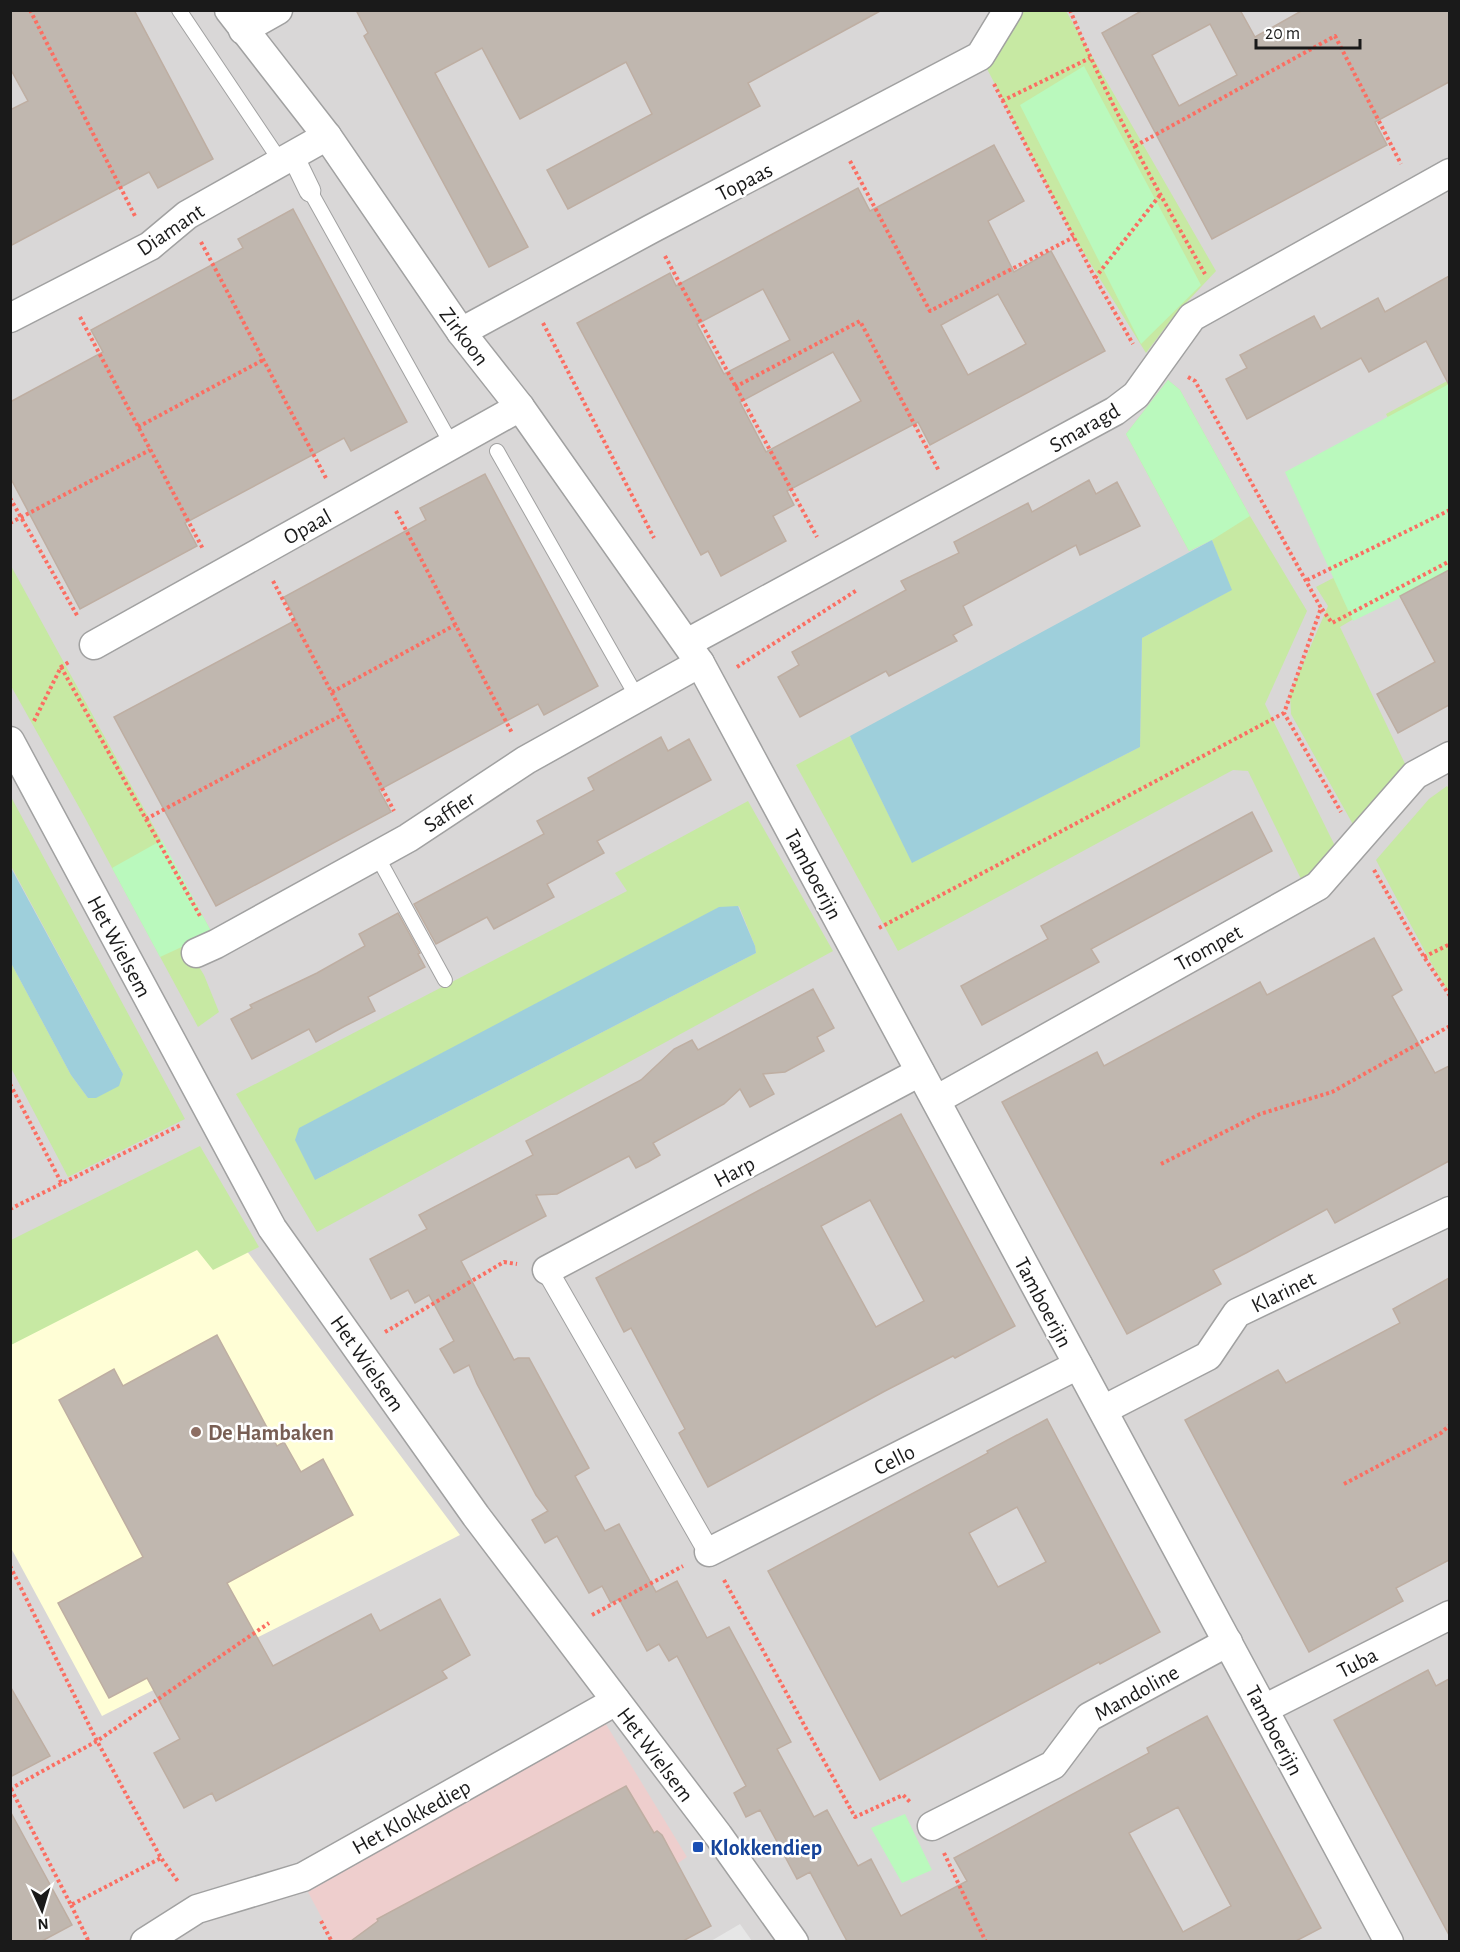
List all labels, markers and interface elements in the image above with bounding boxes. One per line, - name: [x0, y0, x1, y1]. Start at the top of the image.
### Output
- scale bar: [1256, 12, 1360, 50]
- text: 20 m: [1265, 25, 1300, 43]
- street label: Topaas: [713, 159, 776, 205]
- street label: Diamant: [133, 200, 208, 260]
- street label: Zirkoon: [435, 303, 493, 370]
- street label: Smaragd: [1046, 399, 1123, 457]
- street label: Opaal: [280, 505, 335, 549]
- street label: Saffier: [420, 787, 479, 836]
- street label: Tamboerijn: [780, 826, 846, 923]
- street label: Het Wielsem: [83, 892, 155, 1001]
- street label: Trompet: [1171, 921, 1246, 975]
- street label: Harp: [710, 1152, 759, 1192]
- street label: Tamboerijn: [1010, 1254, 1076, 1351]
- street label: Klarinet: [1248, 1267, 1319, 1317]
- street label: Het Wielsem: [326, 1311, 408, 1416]
- place label: De Hambaken: [208, 1422, 334, 1444]
- marker: De Hambaken: [189, 1425, 203, 1439]
- street label: Cello: [870, 1440, 919, 1479]
- street label: Tuba: [1334, 1644, 1381, 1682]
- street label: Mandoline: [1091, 1661, 1182, 1725]
- street label: Tamboerijn: [1241, 1682, 1307, 1779]
- street label: Het Wielsem: [613, 1703, 698, 1806]
- street label: Het Klokkediep: [349, 1775, 474, 1858]
- place label: Klokkendiep: [710, 1837, 822, 1859]
- marker: Klokkendiep: [691, 1840, 705, 1854]
- north arrow: [12, 1880, 72, 1940]
- text: N: [37, 1916, 49, 1932]

